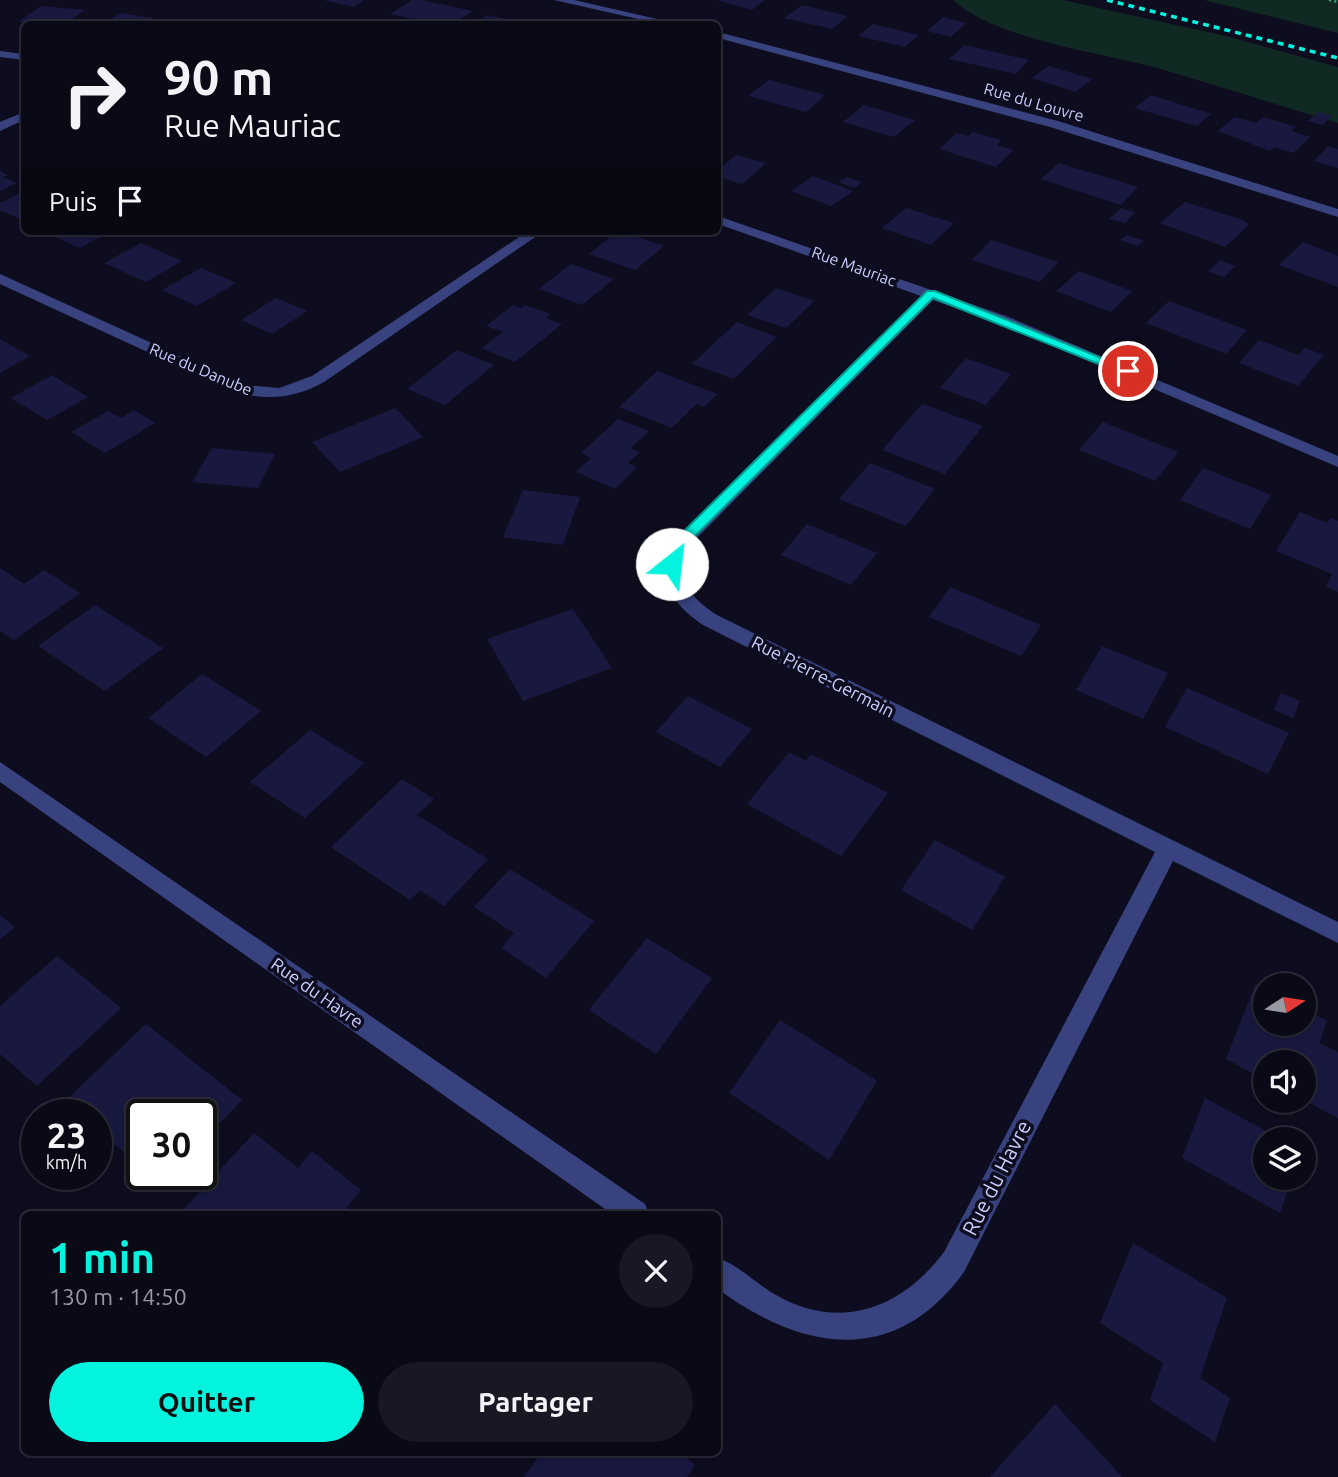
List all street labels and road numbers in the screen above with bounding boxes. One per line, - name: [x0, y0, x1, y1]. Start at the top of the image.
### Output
- street label: Rue du Louvre: [982, 79, 1086, 125]
- street label: Rue Mauriac: [809, 242, 899, 290]
- street label: Rue du Danube: [147, 339, 255, 399]
- street label: Rue Pierre-Germain: [749, 631, 898, 721]
- street label: Rue du Havre: [268, 953, 367, 1031]
- street label: Rue du Havre: [957, 1116, 1035, 1239]

